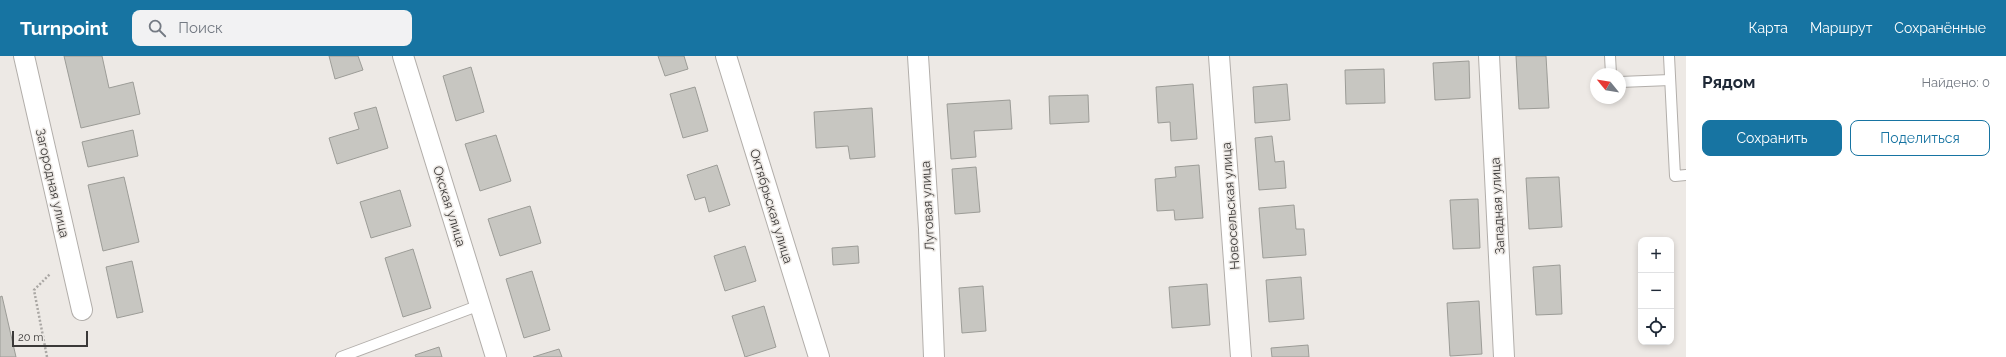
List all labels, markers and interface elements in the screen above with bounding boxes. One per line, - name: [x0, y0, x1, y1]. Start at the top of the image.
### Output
- search box: [132, 10, 412, 46]
- text: Turnpoint: [20, 17, 108, 39]
- icon: search: [146, 17, 168, 39]
- text: Поиск: [178, 19, 223, 37]
- text: Карта: [1749, 20, 1788, 36]
- text: Маршрут: [1810, 20, 1872, 36]
- text: Сохранённые: [1894, 20, 1986, 36]
- north arrow: [1590, 68, 1626, 104]
- text: Рядом: [1702, 72, 1755, 92]
- text: Найдено: 0: [1921, 75, 1990, 90]
- button: Сохранить: [1702, 120, 1842, 156]
- button: Поделиться: [1850, 120, 1990, 156]
- street label: Загородная улица: [33, 127, 72, 239]
- street label: Новосельская улица: [1219, 142, 1242, 270]
- street label: Октябрьская улица: [747, 147, 796, 265]
- street label: Западная улица: [1487, 157, 1508, 255]
- street label: Луговая улица: [918, 161, 937, 251]
- street label: Окская улица: [430, 164, 469, 248]
- map controls: [1638, 237, 1674, 345]
- button: +: [1638, 237, 1674, 273]
- button: −: [1638, 273, 1674, 309]
- button: locate: [1638, 309, 1674, 345]
- scale bar: [12, 329, 88, 348]
- text: 20 m: [18, 331, 43, 344]

